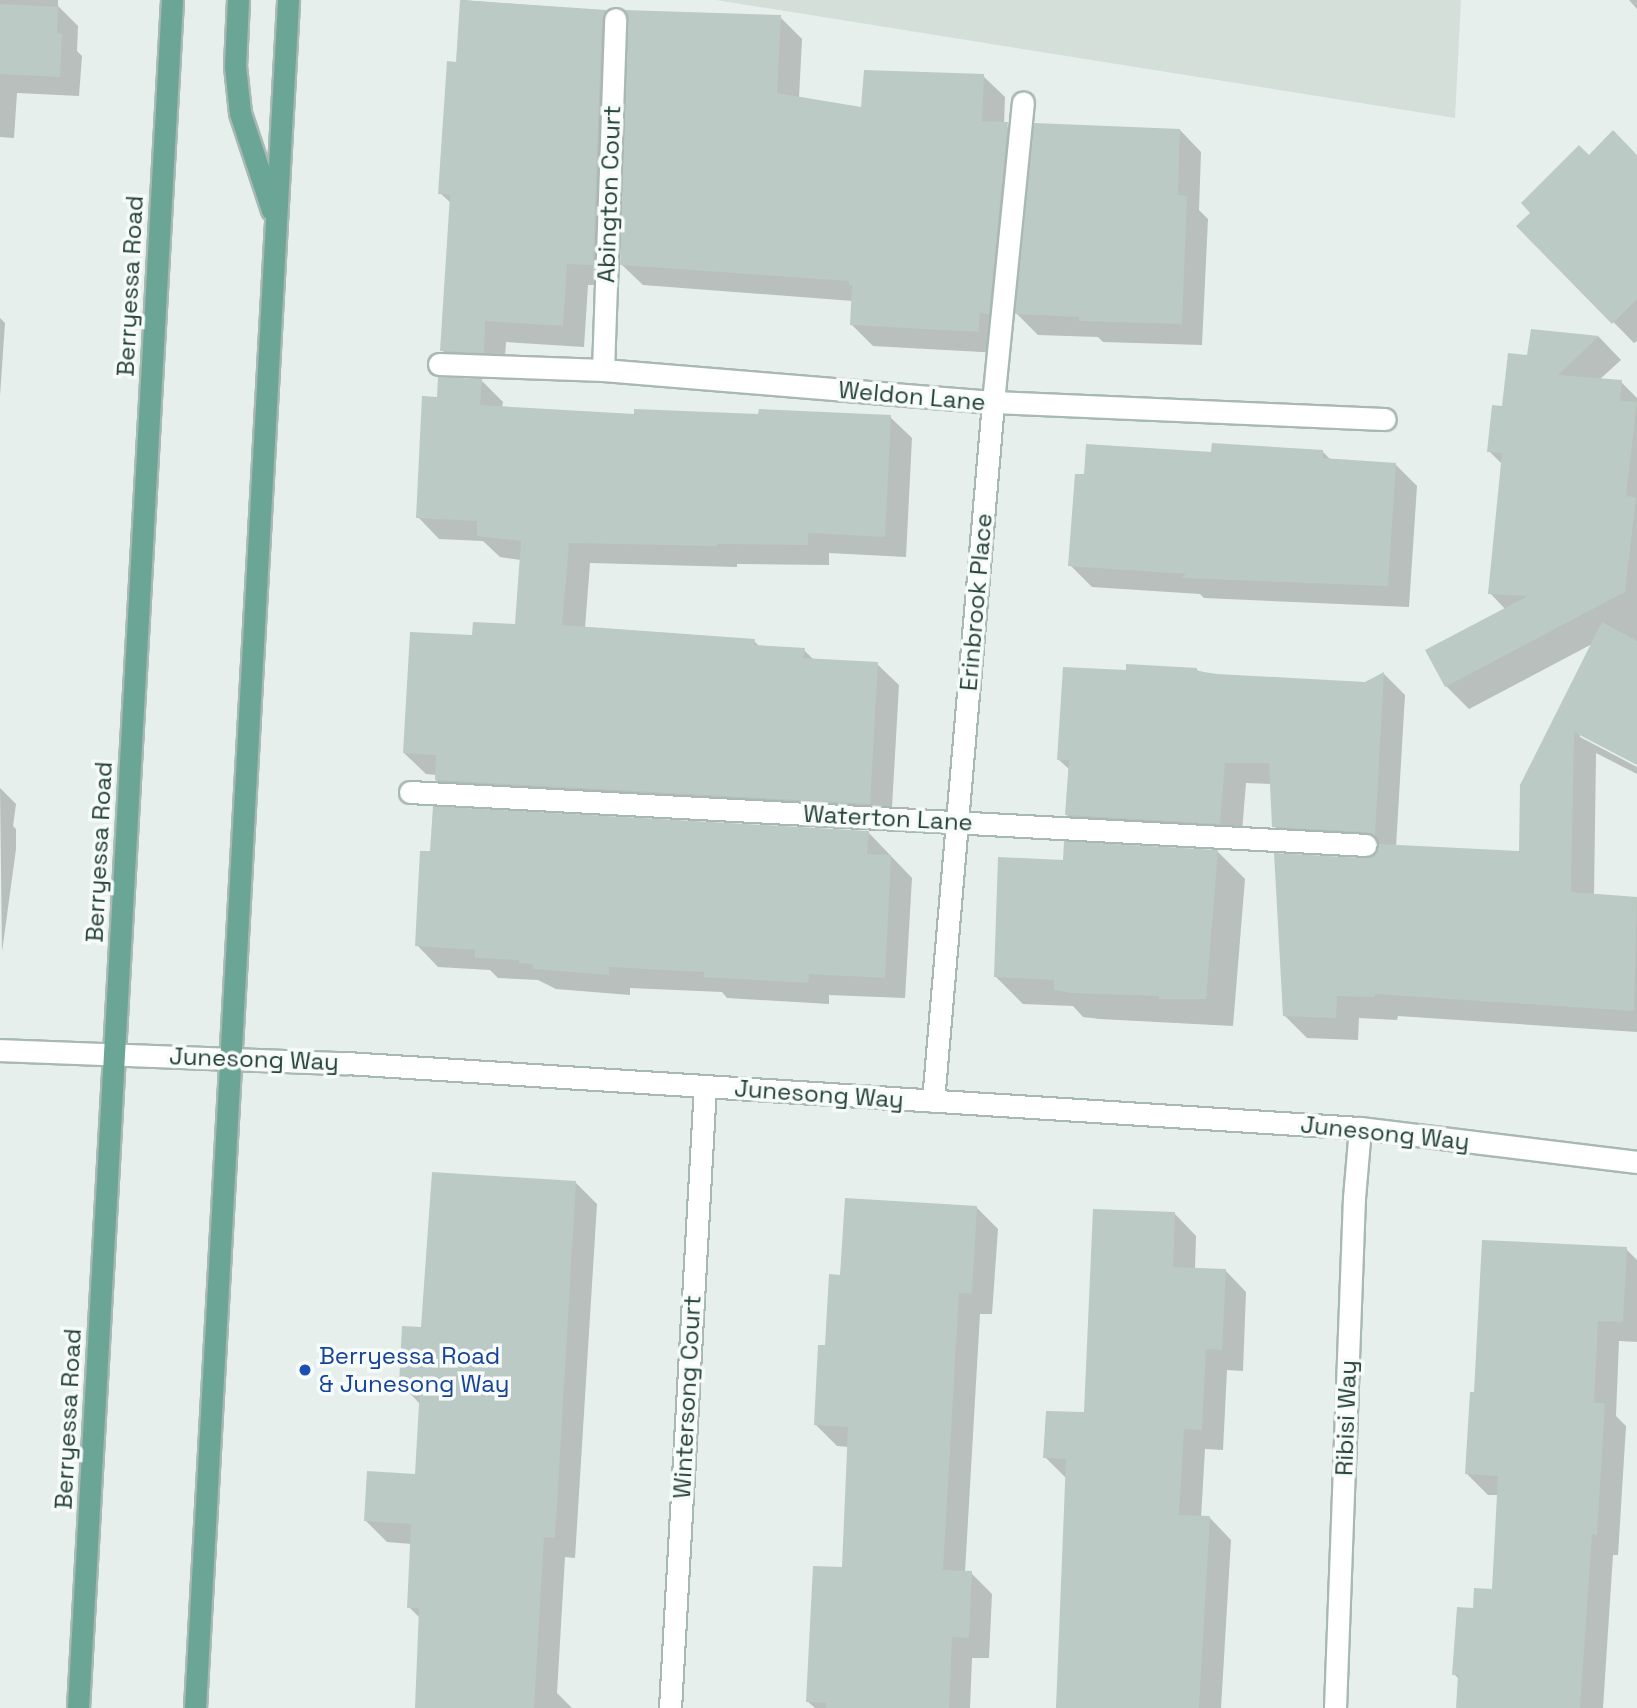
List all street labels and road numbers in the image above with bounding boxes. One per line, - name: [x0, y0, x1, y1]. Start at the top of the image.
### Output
- street label: Abington Court: [592, 105, 626, 283]
- street label: Berryessa Road: [111, 195, 149, 377]
- street label: Weldon Lane: [837, 375, 987, 417]
- street label: Erinbrook Place: [954, 512, 998, 692]
- street label: Berryessa Road: [80, 761, 118, 943]
- street label: Waterton Lane: [802, 799, 974, 837]
- street label: Junesong Way: [169, 1042, 339, 1076]
- street label: Junesong Way: [733, 1074, 905, 1114]
- street label: Junesong Way: [1299, 1110, 1471, 1156]
- street label: Wintersong Court: [667, 1295, 707, 1499]
- street label: Berryessa Road: [49, 1328, 87, 1510]
- street label: Ribisi Way: [1330, 1360, 1362, 1476]

